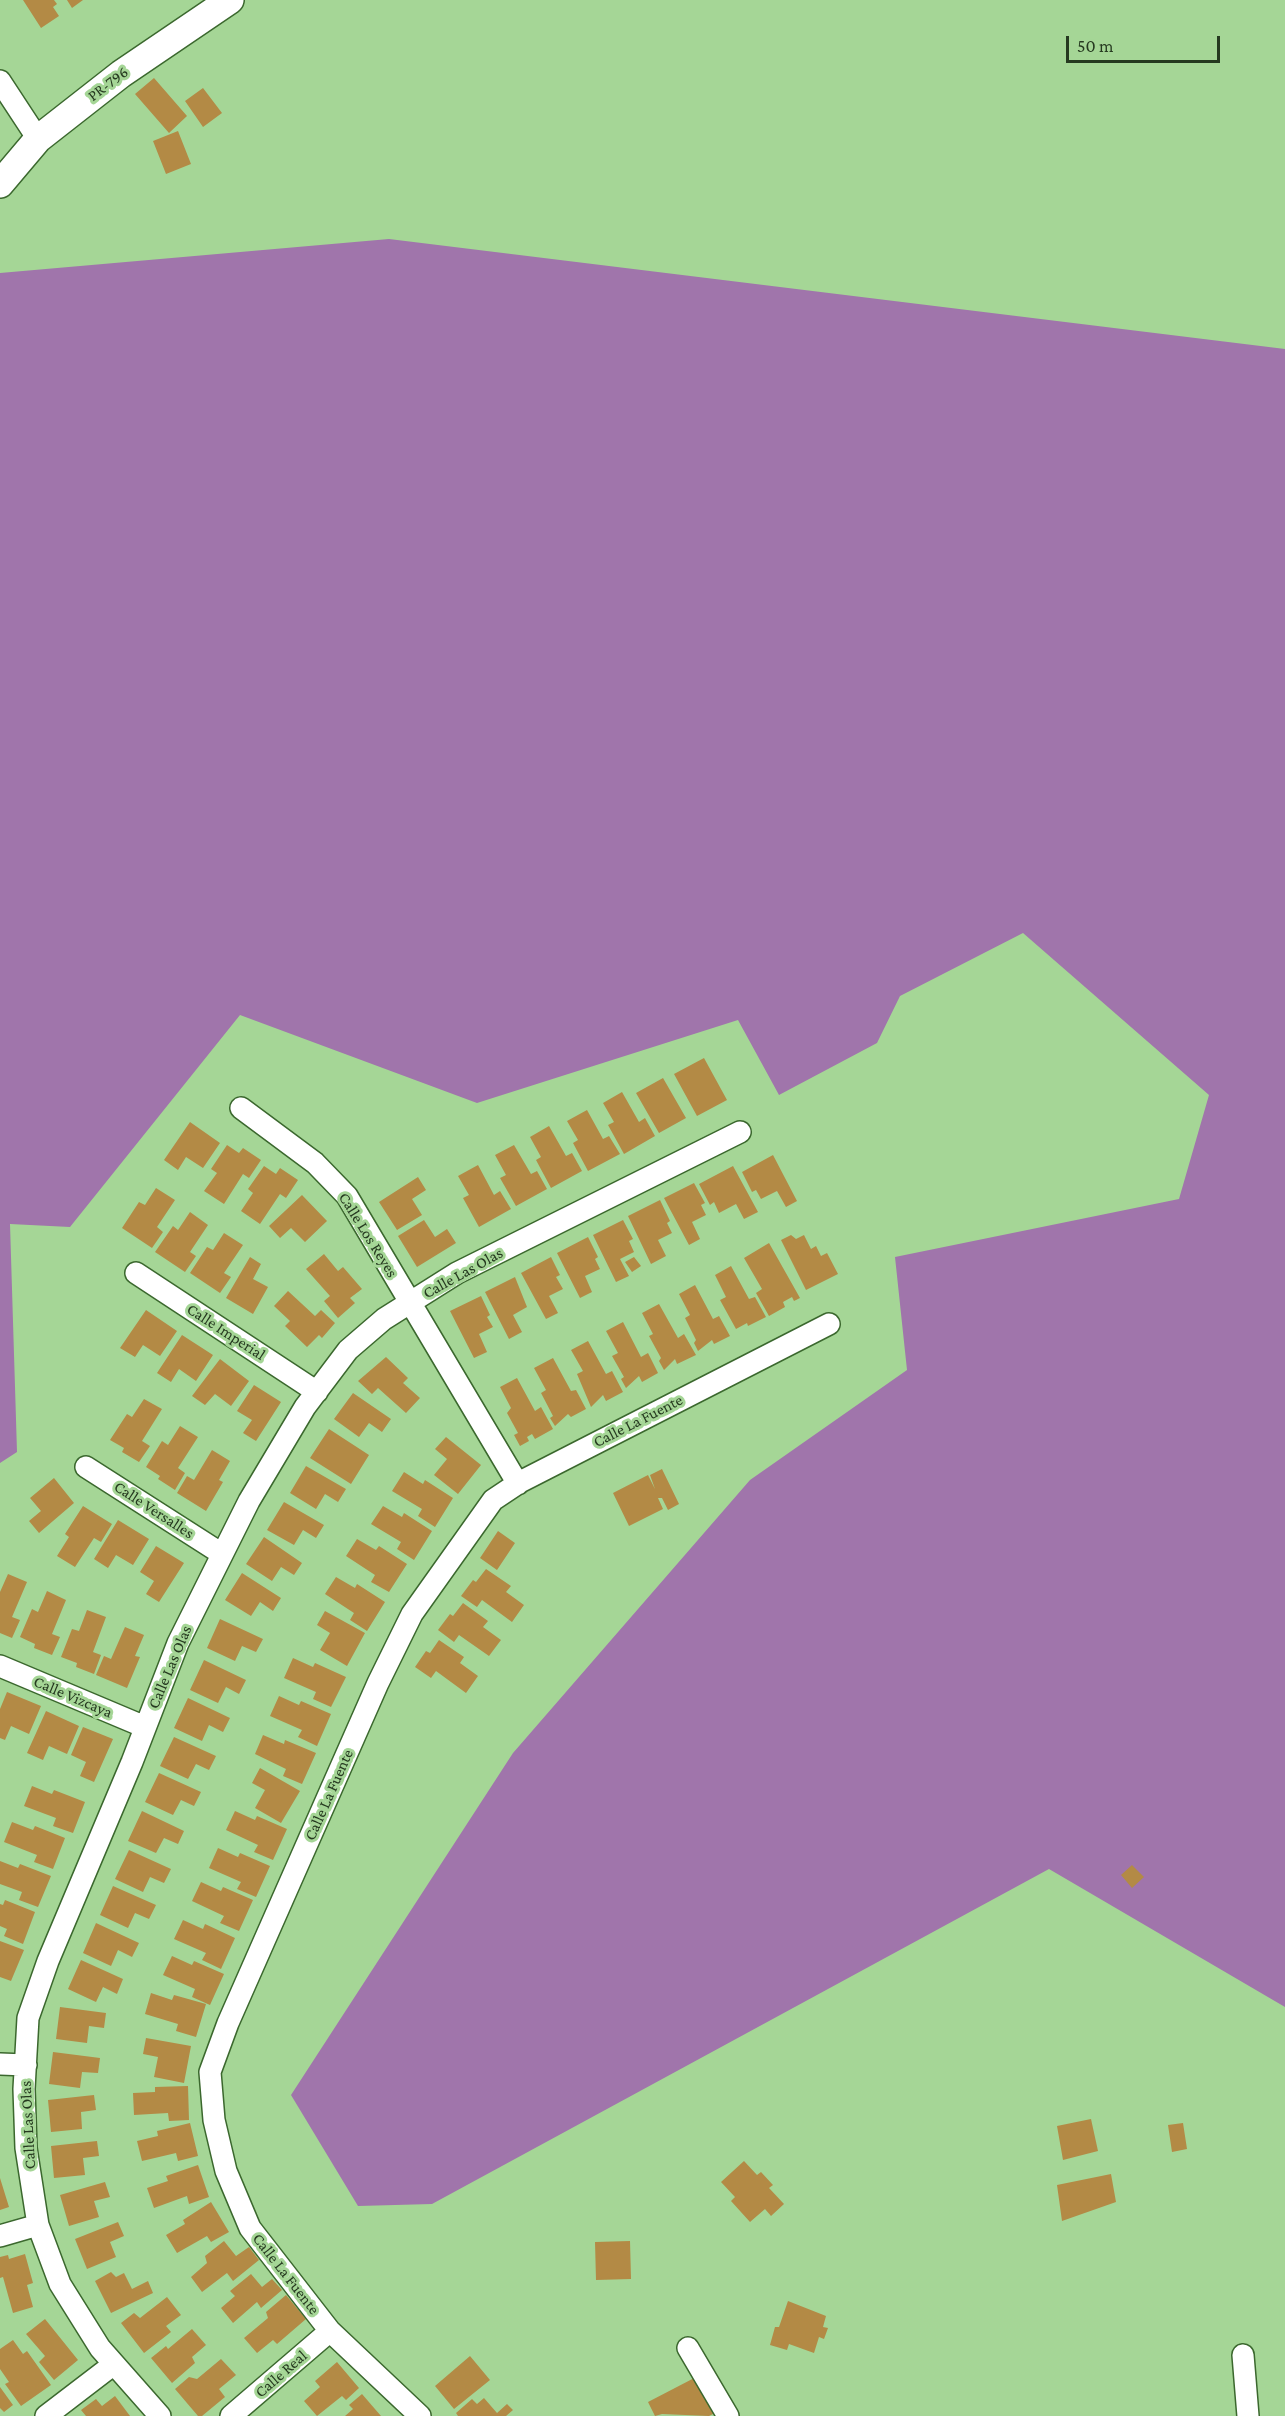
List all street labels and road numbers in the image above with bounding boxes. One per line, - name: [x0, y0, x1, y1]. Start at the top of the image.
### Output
- street label: PR-796: [84, 63, 132, 105]
- street label: Calle Los Reyes: [334, 1189, 402, 1281]
- street label: Calle Las Olas: [420, 1243, 506, 1303]
- street label: Calle Imperial: [183, 1299, 269, 1365]
- street label: Calle La Fuente: [590, 1390, 686, 1452]
- street label: Calle Versalles: [110, 1477, 198, 1543]
- street label: Calle Las Olas: [144, 1623, 196, 1711]
- street label: Calle Vizcaya: [31, 1672, 115, 1722]
- street label: Calle La Fuente: [300, 1747, 358, 1843]
- street label: Calle Las Olas: [16, 2080, 40, 2170]
- street label: Calle La Fuente: [248, 2230, 324, 2318]
- street label: Calle Real: [251, 2346, 311, 2402]

